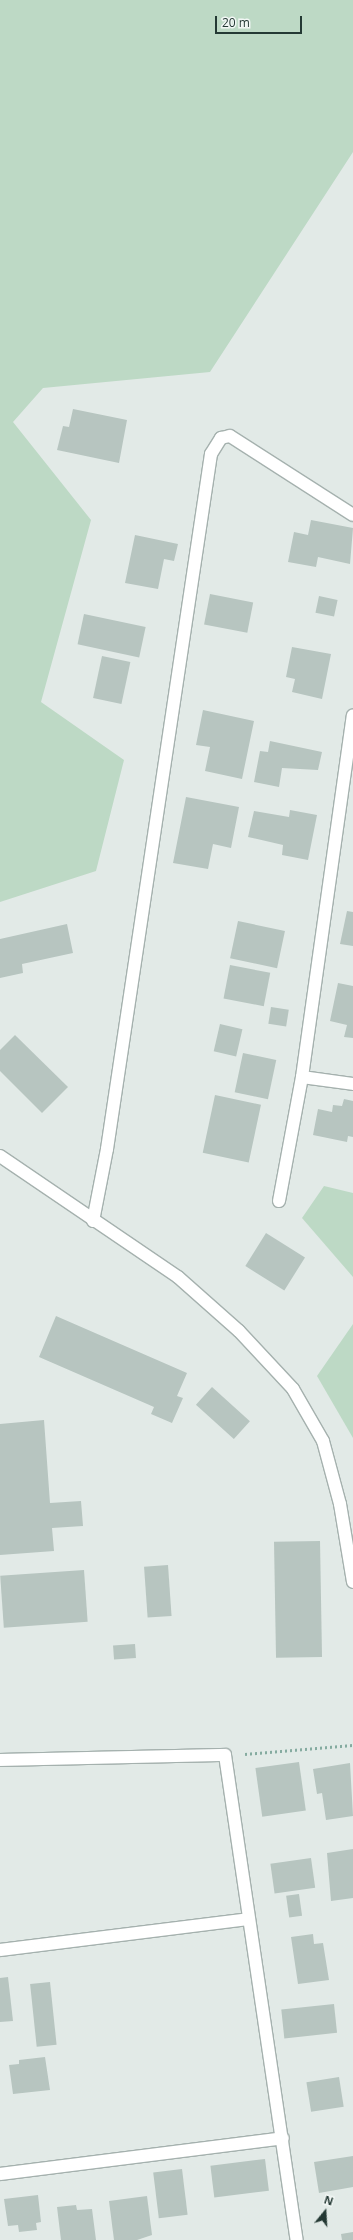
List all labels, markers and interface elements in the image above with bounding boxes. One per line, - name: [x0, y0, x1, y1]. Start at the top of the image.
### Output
- scale bar: [217, 8, 304, 34]
- text: 20 m: [222, 14, 250, 31]
- north arrow: [305, 2192, 345, 2232]
- text: N: [322, 2192, 335, 2209]

